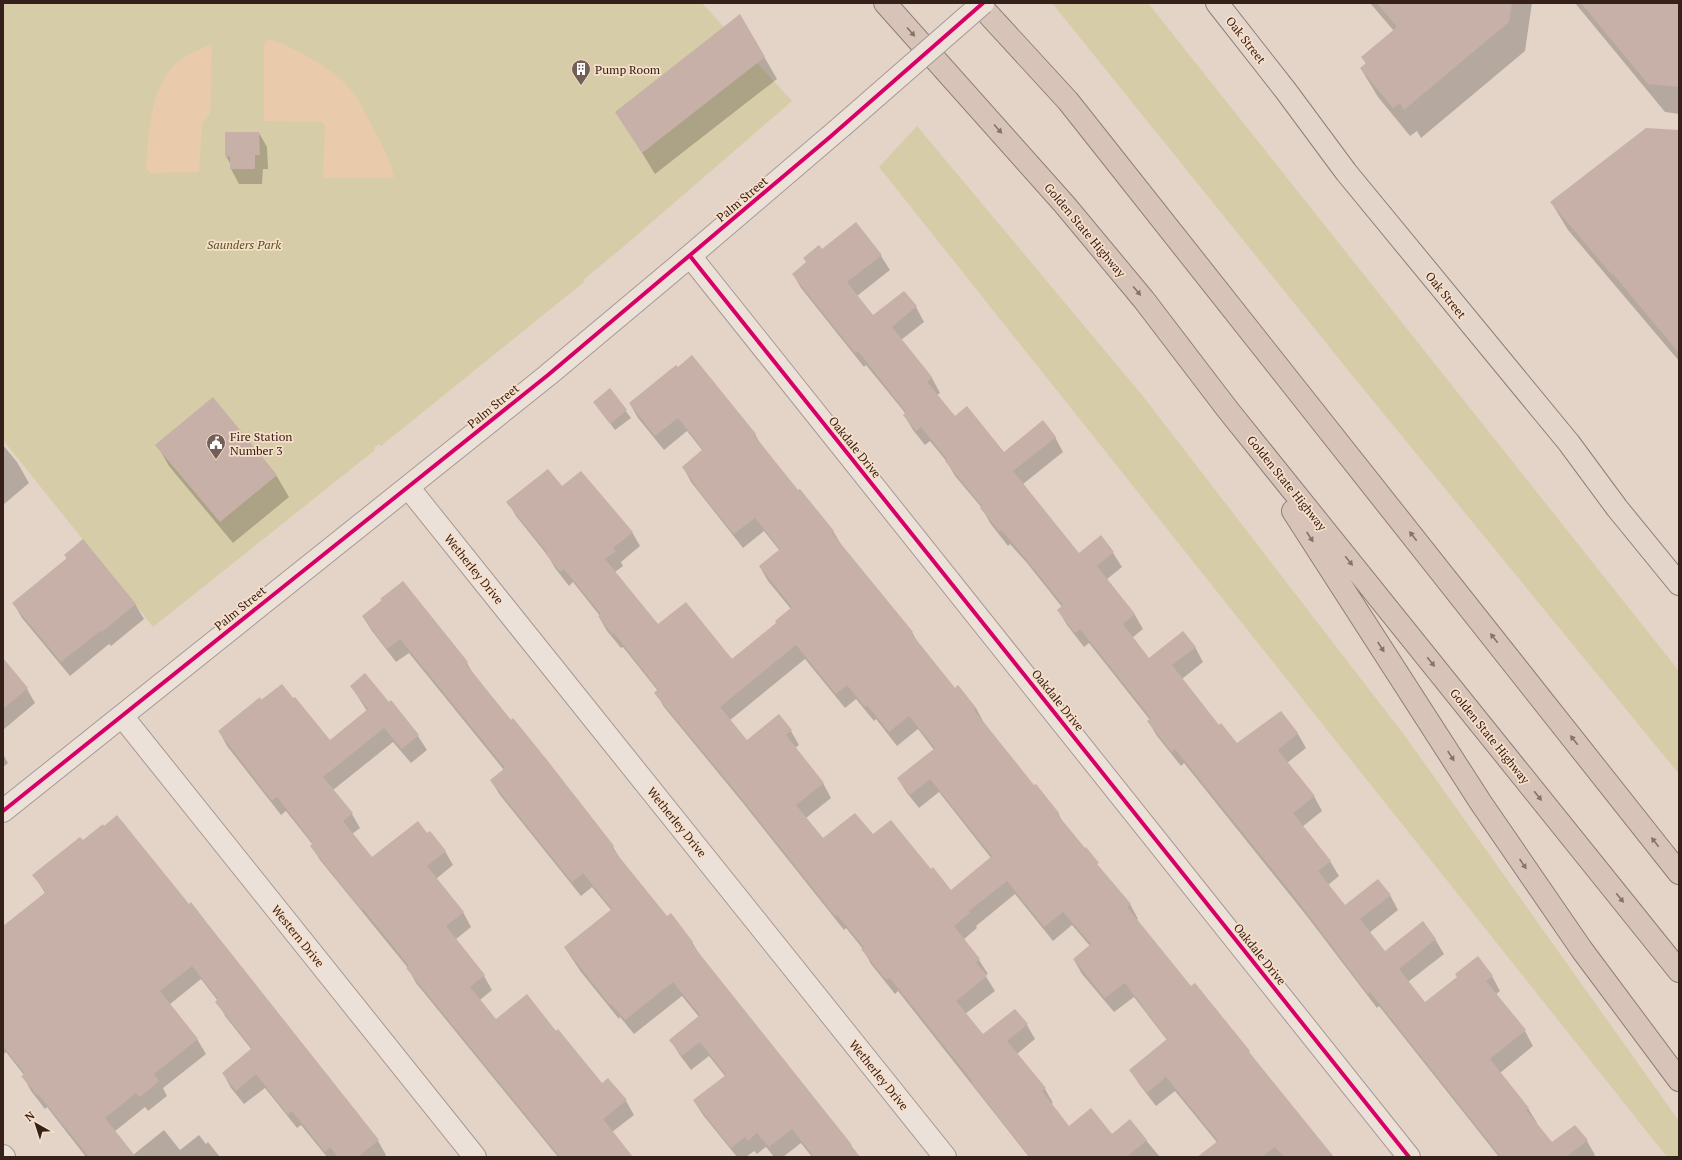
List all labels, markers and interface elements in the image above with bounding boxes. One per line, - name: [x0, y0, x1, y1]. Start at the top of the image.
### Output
- street label: Oak Street: [1223, 13, 1270, 67]
- one-way arrow: [907, 27, 916, 37]
- building icon: Pump Room: [570, 58, 592, 86]
- place label: Pump Room: [595, 62, 661, 77]
- one-way arrow: [993, 124, 1002, 134]
- street label: Palm Street: [713, 173, 771, 225]
- street label: Golden State Highway: [1041, 180, 1129, 281]
- park label: Saunders Park: [207, 237, 281, 252]
- street label: Oak Street: [1423, 268, 1470, 322]
- one-way arrow: [1133, 286, 1142, 297]
- street label: Palm Street: [464, 380, 522, 431]
- street label: Oakdale Drive: [826, 413, 884, 481]
- place label: Fire Station Number 3: [230, 429, 292, 458]
- public building icon: Fire Station Number 3: [205, 432, 227, 460]
- street label: Golden State Highway: [1244, 432, 1331, 534]
- street label: Wetherley Drive: [441, 531, 507, 607]
- one-way arrow: [1409, 531, 1417, 542]
- one-way arrow: [1306, 532, 1314, 542]
- one-way arrow: [1345, 555, 1354, 566]
- street label: Palm Street: [211, 582, 269, 633]
- one-way arrow: [1489, 633, 1498, 644]
- one-way arrow: [1377, 641, 1385, 652]
- one-way arrow: [1426, 657, 1435, 668]
- street label: Oakdale Drive: [1029, 666, 1087, 734]
- street label: Golden State Highway: [1447, 685, 1534, 787]
- one-way arrow: [1570, 735, 1579, 746]
- one-way arrow: [1447, 751, 1455, 761]
- street label: Wetherley Drive: [644, 784, 710, 860]
- one-way arrow: [1534, 791, 1543, 802]
- one-way arrow: [1650, 837, 1659, 848]
- one-way arrow: [1519, 859, 1527, 869]
- one-way arrow: [1615, 892, 1624, 903]
- street label: Western Drive: [268, 902, 328, 970]
- street label: Oakdale Drive: [1231, 920, 1289, 988]
- street label: Wetherley Drive: [846, 1037, 912, 1113]
- north arrow: [16, 1104, 56, 1144]
- text: N: [22, 1108, 38, 1124]

